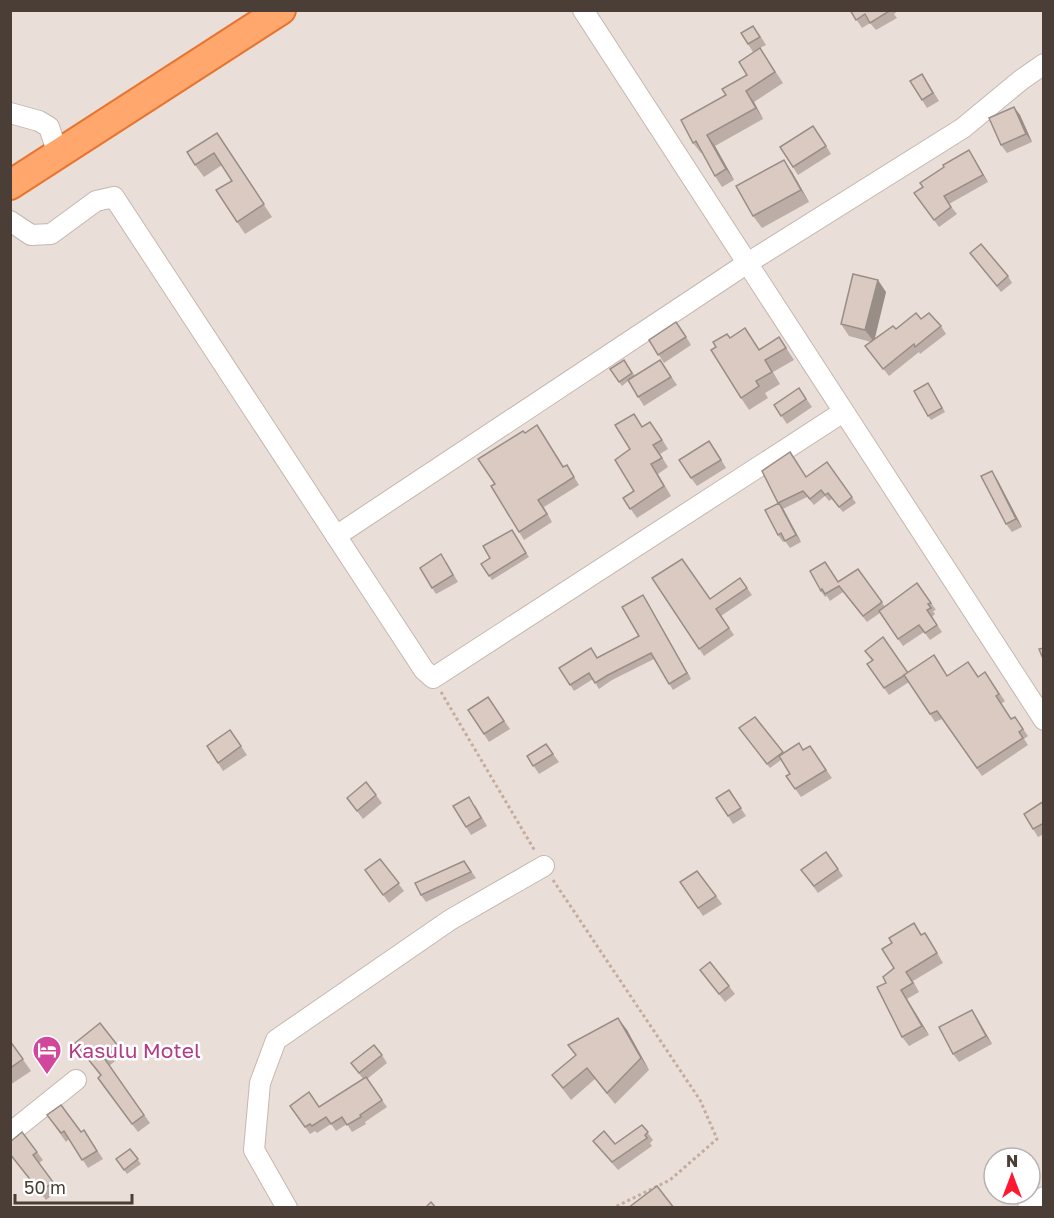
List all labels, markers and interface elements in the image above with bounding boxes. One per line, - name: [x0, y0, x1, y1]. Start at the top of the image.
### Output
- hotel icon: Kasulu Motel: [31, 1034, 63, 1076]
- place label: Kasulu Motel: [68, 1037, 201, 1063]
- north arrow: [982, 1146, 1042, 1206]
- text: N: [1006, 1151, 1018, 1171]
- scale bar: [15, 1167, 132, 1205]
- text: 50 m: [24, 1176, 66, 1198]

